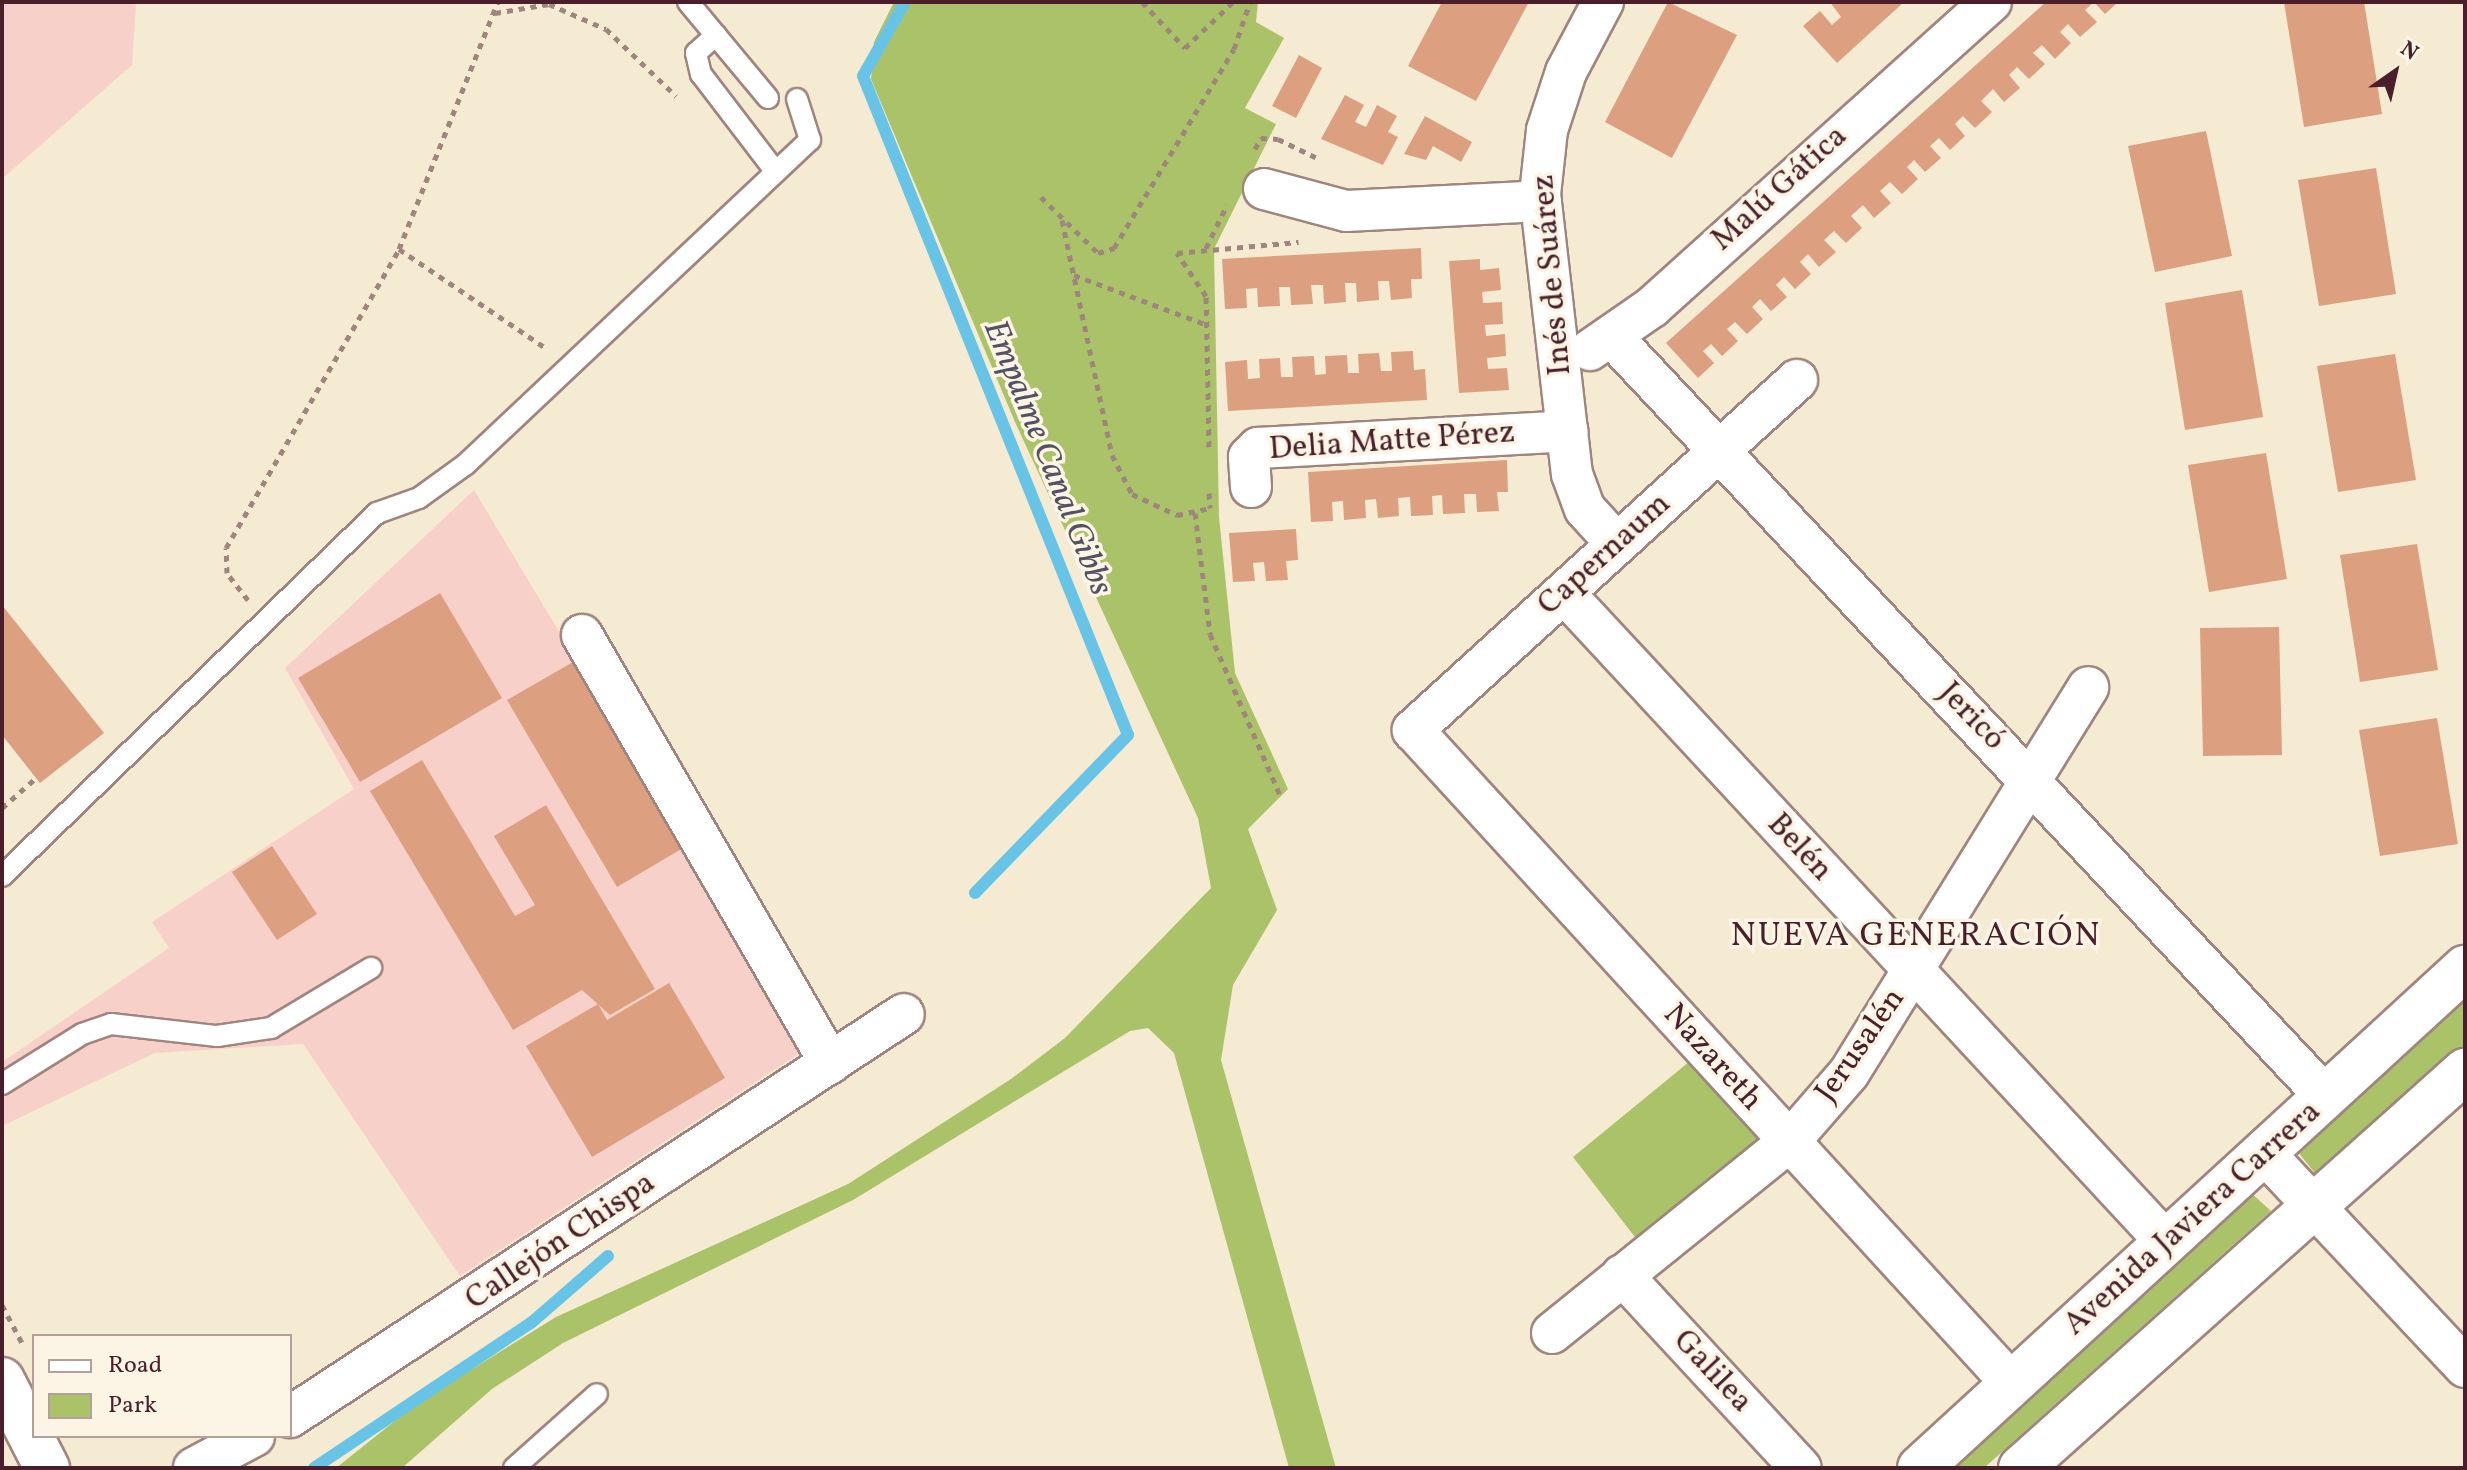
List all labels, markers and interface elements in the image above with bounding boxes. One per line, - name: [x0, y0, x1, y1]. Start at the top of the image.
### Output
- north arrow: [2355, 32, 2435, 112]
- text: N: [2393, 34, 2424, 69]
- street label: Malú Gática: [1704, 118, 1856, 260]
- street label: Inés de Suárez: [1525, 173, 1581, 377]
- water label: Empalme Canal Gibbs: [973, 315, 1121, 601]
- street label: Delia Matte Pérez: [1268, 414, 1516, 470]
- street label: Capernaum: [1531, 485, 1679, 625]
- street label: Jericó: [1929, 675, 2013, 759]
- street label: Belén: [1758, 806, 1840, 890]
- district label: NUEVA GENERACIÓN: [1730, 917, 2102, 957]
- street label: Jerusalén: [1808, 981, 1914, 1111]
- street label: Nazareth: [1654, 997, 1770, 1119]
- street label: Avenida Javiera Carrera: [2057, 1093, 2329, 1345]
- street label: Callejón Chispa: [459, 1164, 663, 1320]
- street label: Galilea: [1664, 1323, 1760, 1421]
- legend: [32, 1334, 292, 1438]
- text: Road: [108, 1349, 162, 1383]
- text: Park: [108, 1389, 157, 1423]

